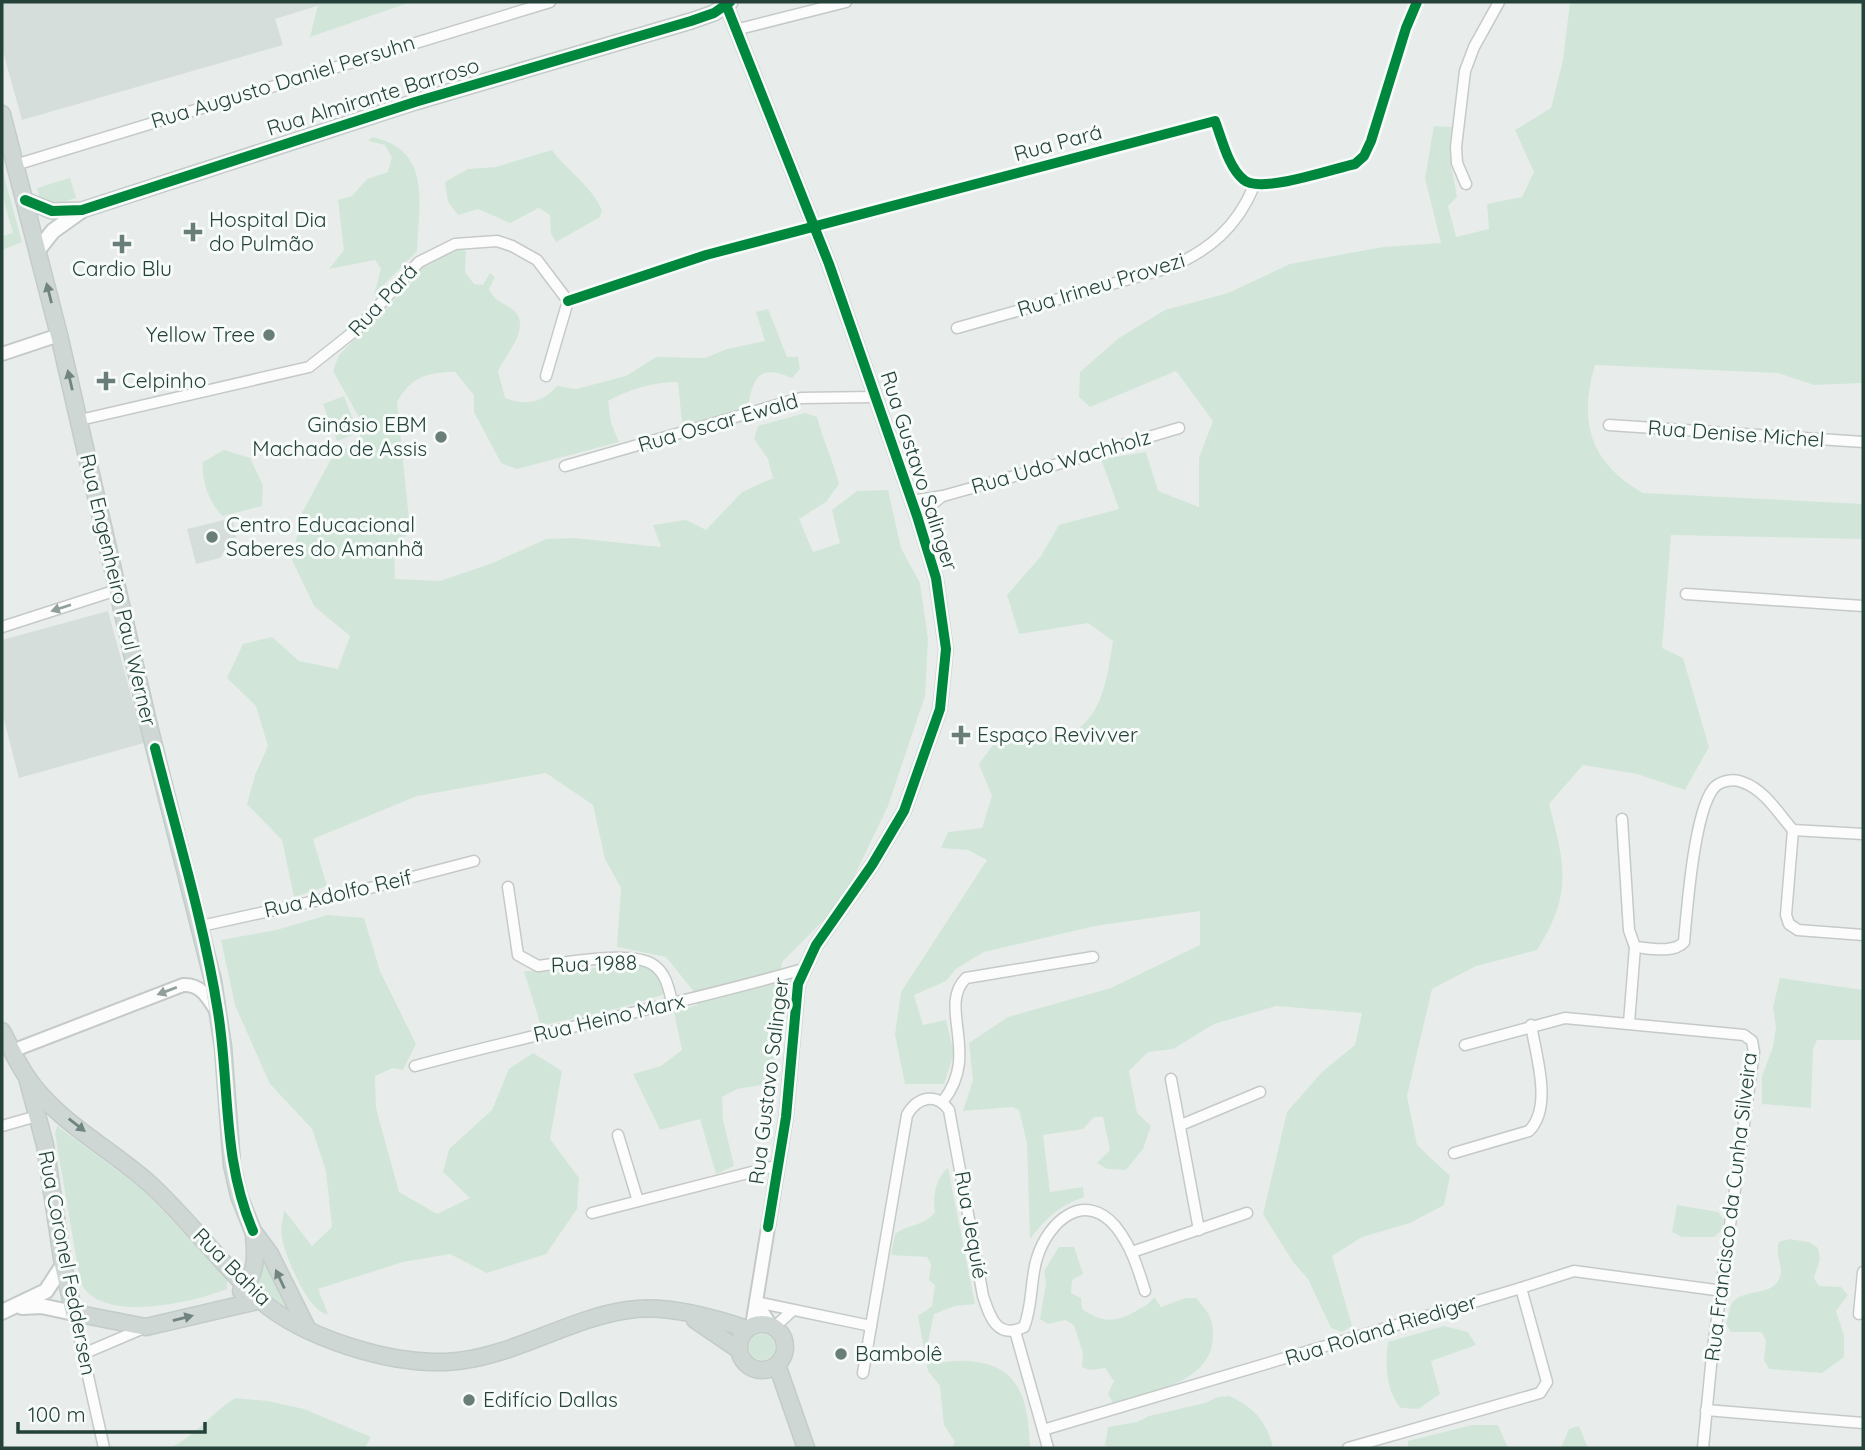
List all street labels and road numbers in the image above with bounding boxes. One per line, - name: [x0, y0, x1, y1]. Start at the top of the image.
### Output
- street label: Rua Augusto Daniel Persuhn: [148, 28, 418, 134]
- street label: Rua Almirante Barroso: [263, 51, 482, 141]
- street label: Rua Pará: [1011, 118, 1105, 166]
- street label: Rua Irineu Provezi: [1014, 246, 1188, 322]
- street label: Rua Pará: [342, 258, 422, 341]
- street label: Rua Gustavo Salinger: [875, 368, 965, 574]
- street label: Rua Oscar Ewald: [635, 387, 801, 457]
- street label: Rua Denise Michel: [1647, 414, 1825, 452]
- street label: Rua Udo Wachholz: [968, 423, 1153, 499]
- street label: Rua Engenheiro Paul Werner: [75, 451, 163, 729]
- street label: Rua Adolfo Reif: [261, 863, 415, 923]
- street label: Rua 1988: [550, 949, 638, 978]
- street label: Rua Gustavo Salinger: [742, 976, 794, 1186]
- street label: Rua Heino Marx: [531, 987, 687, 1047]
- street label: Rua Francisco da Cunha Silveira: [1698, 1051, 1762, 1363]
- street label: Rua Coronel Feddersen: [33, 1148, 103, 1377]
- street label: Rua Jequié: [950, 1169, 994, 1281]
- street label: Rua Bahia: [188, 1222, 277, 1311]
- street label: Rua Roland Riediger: [1282, 1287, 1480, 1371]

